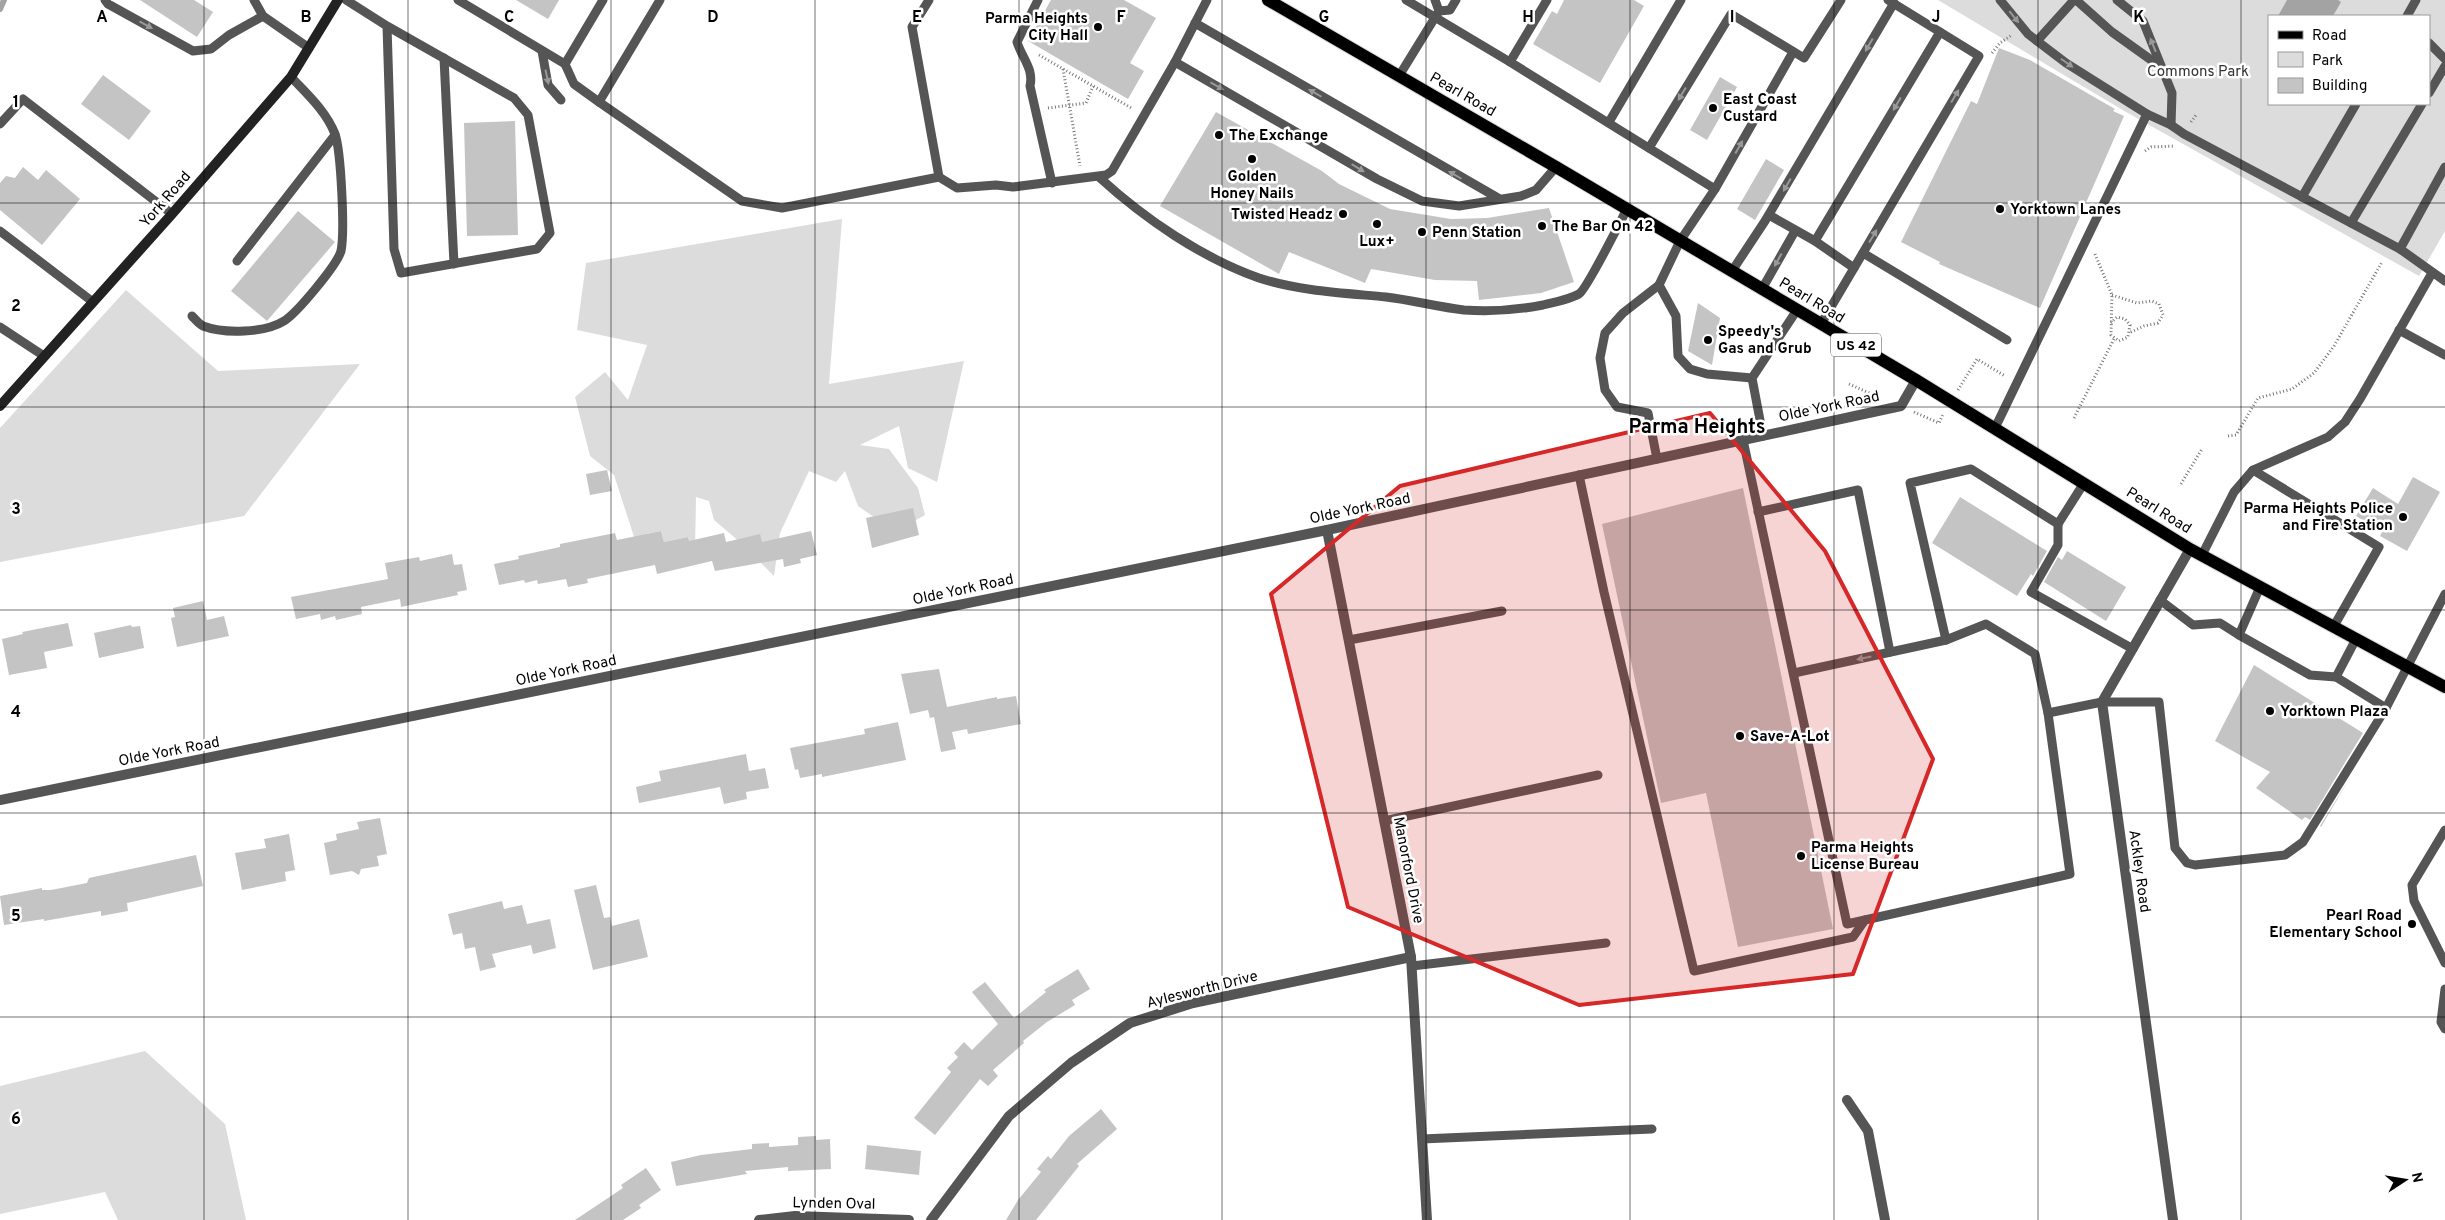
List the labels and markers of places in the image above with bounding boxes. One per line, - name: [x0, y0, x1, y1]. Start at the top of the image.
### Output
- place label: Parma Heights City Hall: [985, 10, 1088, 46]
- marker: Parma Heights City Hall: [1092, 21, 1104, 33]
- place label: East Coast Custard: [1723, 91, 1797, 127]
- marker: East Coast Custard: [1707, 102, 1719, 114]
- place label: The Exchange: [1229, 127, 1328, 146]
- marker: The Exchange: [1213, 129, 1225, 141]
- marker: Golden Honey Nails: [1246, 153, 1258, 165]
- place label: Golden Honey Nails: [1210, 168, 1294, 204]
- place label: Yorktown Lanes: [2010, 201, 2121, 220]
- marker: Yorktown Lanes: [1994, 203, 2006, 215]
- place label: Twisted Headz: [1231, 206, 1333, 225]
- marker: Twisted Headz: [1337, 208, 1349, 220]
- marker: Lux+: [1371, 218, 1383, 230]
- place label: The Bar On 42: [1552, 218, 1653, 237]
- marker: The Bar On 42: [1536, 220, 1548, 232]
- place label: Penn Station: [1432, 224, 1521, 243]
- marker: Penn Station: [1416, 226, 1428, 238]
- place label: Lux+: [1359, 233, 1395, 252]
- place label: Speedy's Gas and Grub: [1718, 323, 1812, 359]
- marker: Speedy's Gas and Grub: [1702, 334, 1714, 346]
- place label: Parma Heights Police and Fire Station: [2243, 500, 2393, 536]
- marker: Parma Heights Police and Fire Station: [2397, 511, 2409, 523]
- place label: Yorktown Plaza: [2280, 703, 2389, 722]
- marker: Yorktown Plaza: [2264, 705, 2276, 717]
- place label: Save-A-Lot: [1750, 728, 1830, 747]
- marker: Save-A-Lot: [1734, 730, 1746, 742]
- place label: Parma Heights License Bureau: [1811, 839, 1919, 875]
- marker: Parma Heights License Bureau: [1795, 850, 1807, 862]
- place label: Pearl Road Elementary School: [2269, 907, 2402, 943]
- marker: Pearl Road Elementary School: [2406, 918, 2418, 930]

